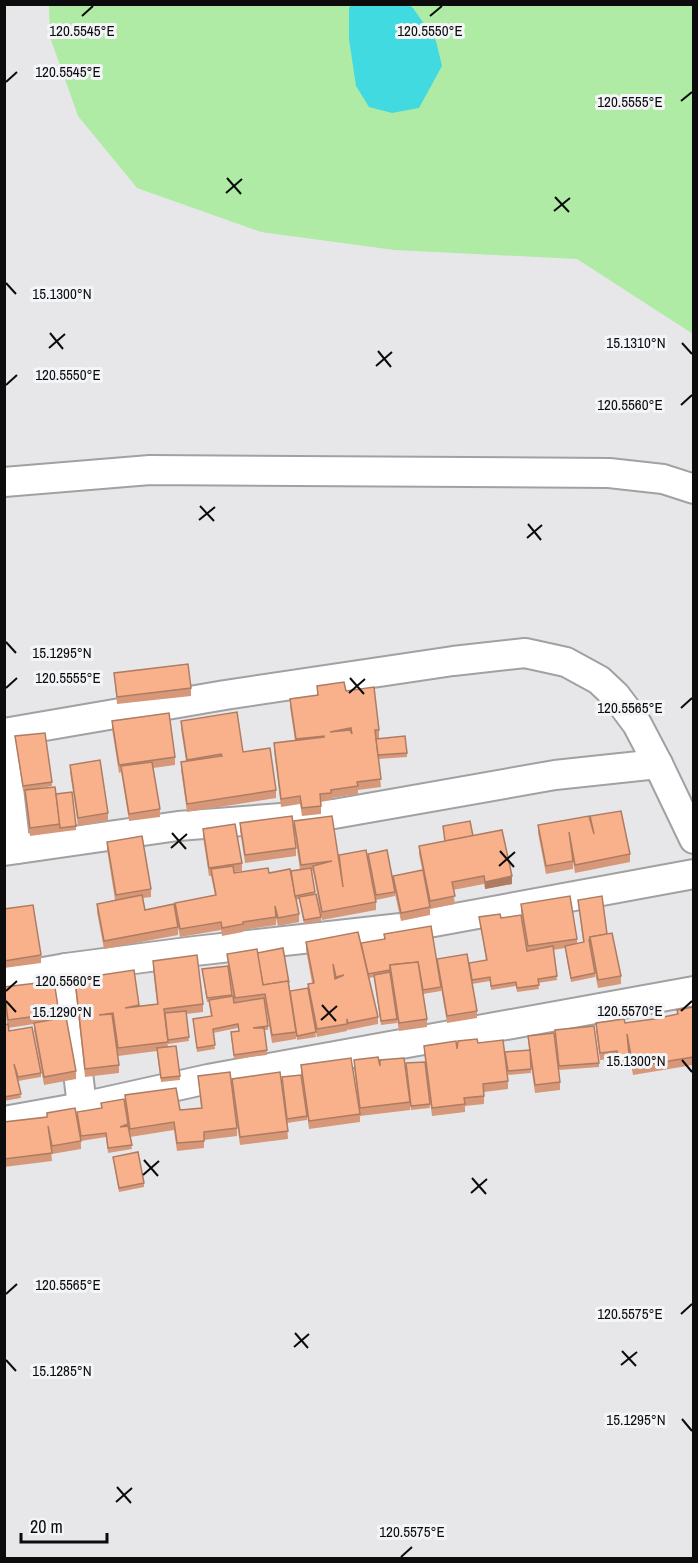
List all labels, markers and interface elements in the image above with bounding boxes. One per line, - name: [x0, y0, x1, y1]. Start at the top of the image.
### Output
- text: 120.5545°E: [49, 20, 115, 41]
- text: 120.5550°E: [397, 20, 463, 41]
- text: 120.5545°E: [35, 61, 101, 82]
- text: 120.5555°E: [597, 91, 663, 112]
- text: 15.1300°N: [32, 283, 92, 304]
- text: 15.1310°N: [606, 332, 666, 353]
- text: 120.5550°E: [35, 364, 101, 385]
- text: 120.5560°E: [597, 394, 663, 415]
- text: 15.1295°N: [32, 642, 92, 663]
- text: 120.5555°E: [35, 667, 101, 688]
- text: 120.5565°E: [597, 697, 663, 718]
- text: 120.5560°E: [35, 970, 101, 991]
- text: 120.5570°E: [597, 1000, 663, 1021]
- text: 15.1290°N: [32, 1001, 92, 1022]
- text: 15.1300°N: [606, 1050, 666, 1071]
- text: 120.5565°E: [35, 1274, 101, 1295]
- text: 120.5575°E: [597, 1303, 663, 1324]
- text: 15.1285°N: [32, 1360, 92, 1381]
- text: 15.1295°N: [606, 1409, 666, 1430]
- scale bar: [21, 1506, 106, 1544]
- text: 20 m: [30, 1514, 63, 1539]
- text: 120.5575°E: [379, 1521, 445, 1542]

